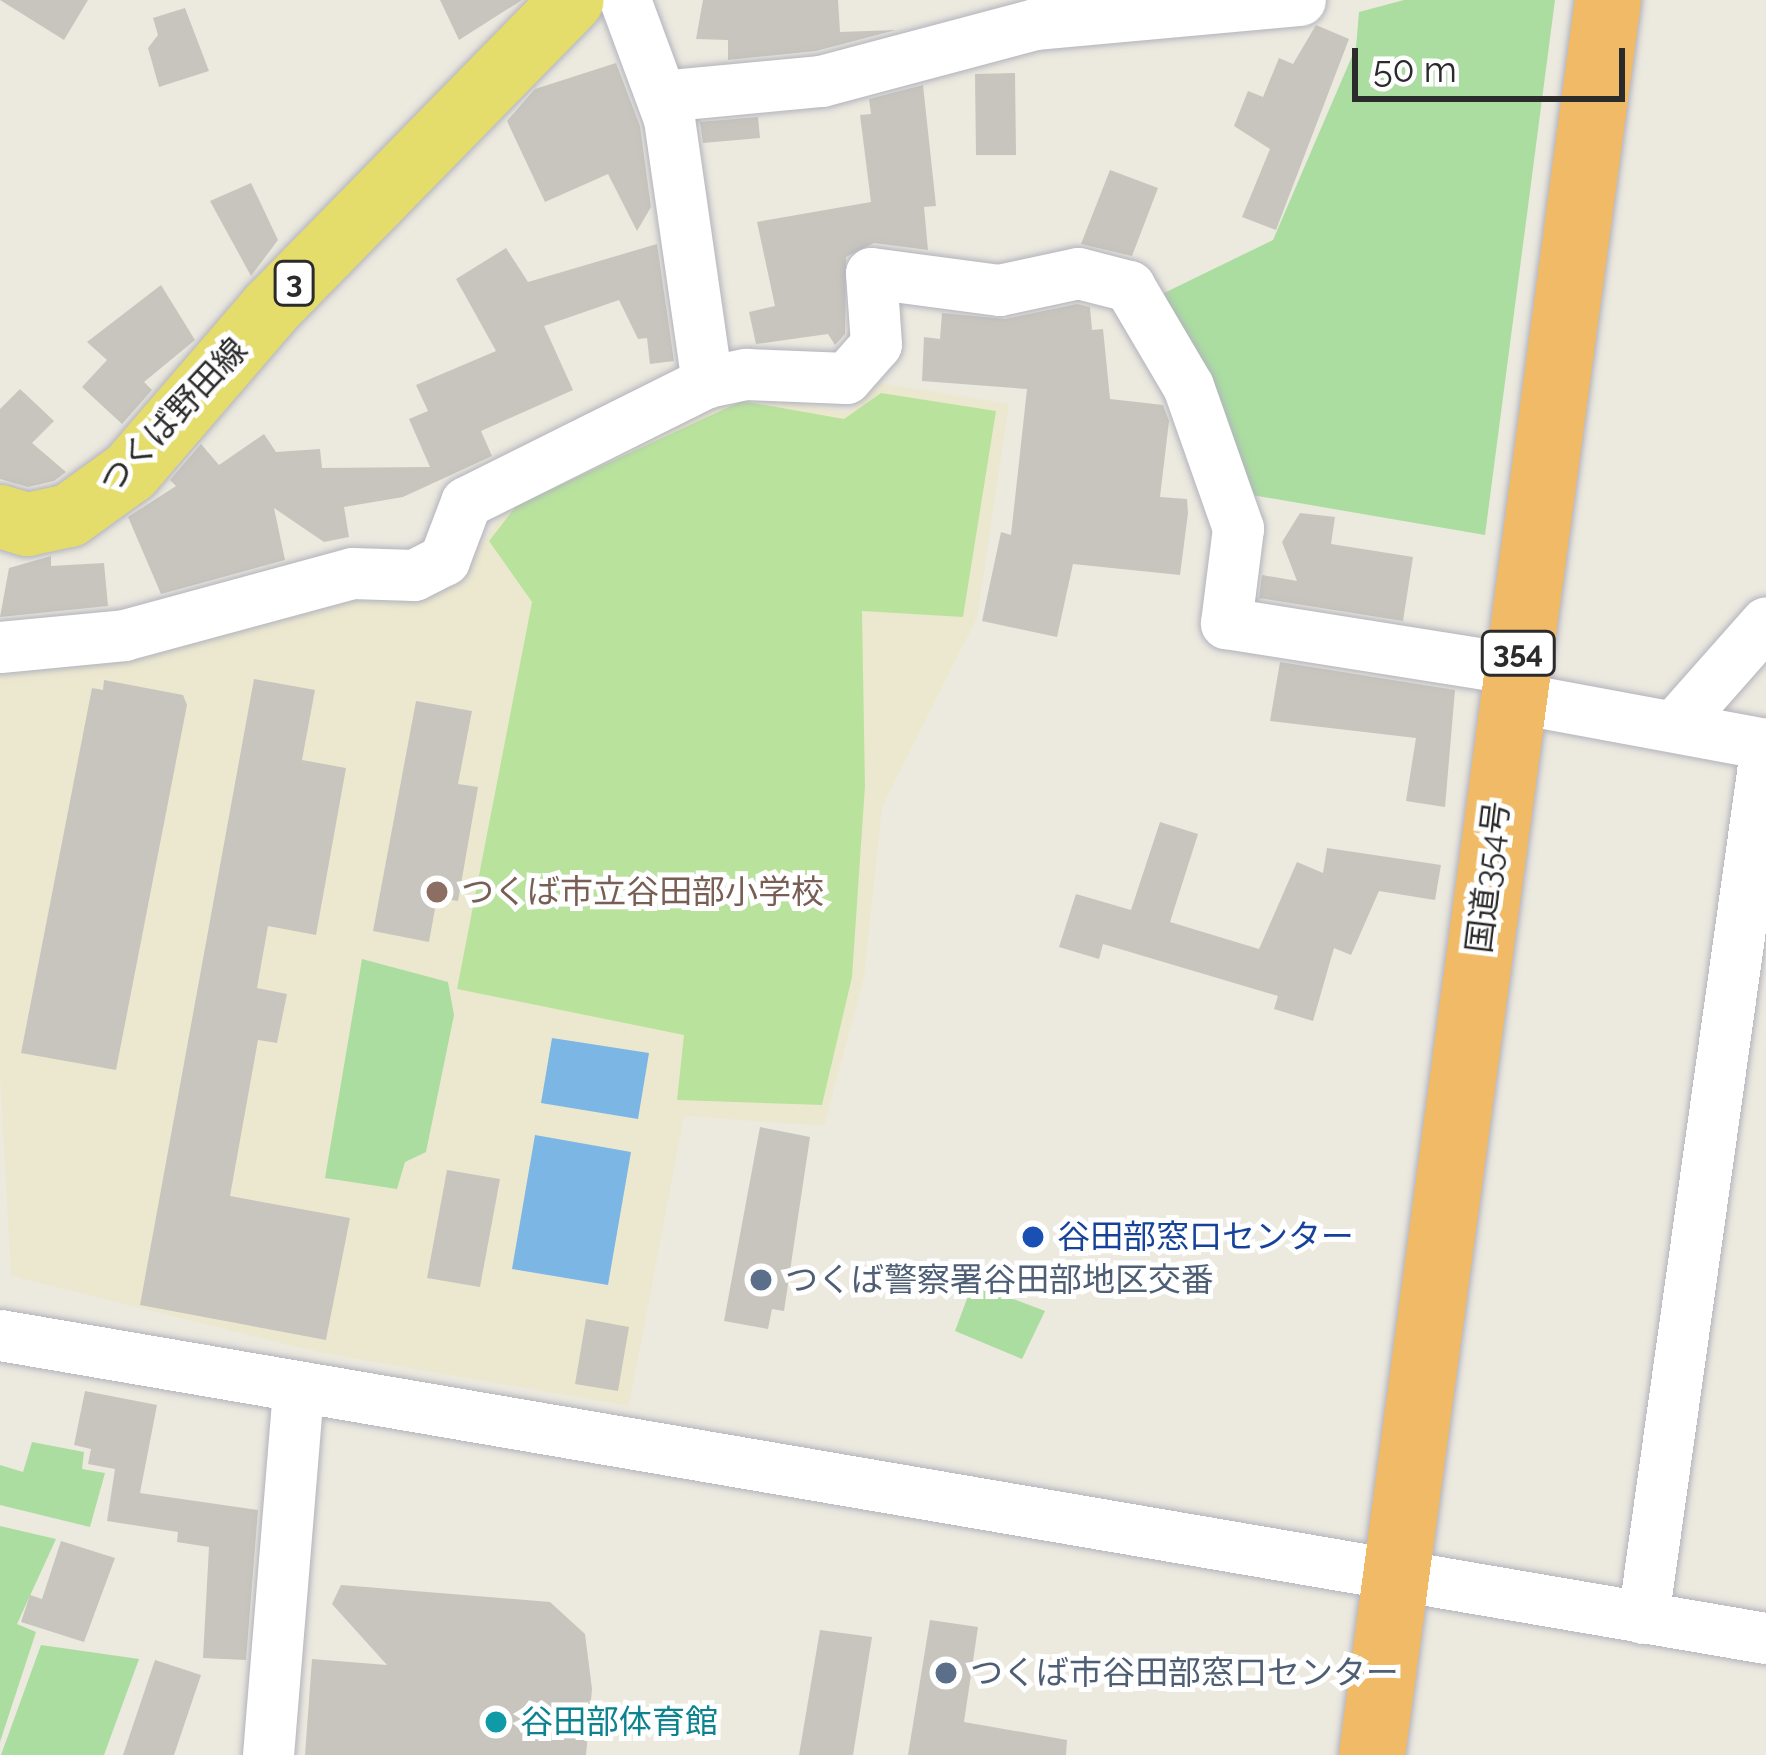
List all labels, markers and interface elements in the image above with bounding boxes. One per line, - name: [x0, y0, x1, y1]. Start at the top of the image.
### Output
- scale bar: [1358, 24, 1631, 98]
- text: 50 m: [1373, 48, 1457, 90]
- road number: 3: [273, 259, 315, 307]
- street label: つくば野田線: [91, 330, 255, 502]
- road number: 354: [1479, 629, 1557, 677]
- street label: 国道354号: [1459, 799, 1517, 955]
- place label: つくば市立谷田部小学校: [461, 872, 824, 912]
- marker: つくば市立谷田部小学校: [424, 879, 450, 905]
- place label: 谷田部窓口センター: [1057, 1217, 1354, 1257]
- marker: 谷田部窓口センター: [1020, 1224, 1046, 1250]
- place label: つくば警察署谷田部地区交番: [785, 1260, 1214, 1300]
- marker: つくば警察署谷田部地区交番: [748, 1267, 774, 1293]
- place label: つくば市谷田部窓口センター: [970, 1653, 1399, 1693]
- marker: つくば市谷田部窓口センター: [933, 1660, 959, 1686]
- place label: 谷田部体育館: [520, 1702, 718, 1742]
- marker: 谷田部体育館: [483, 1709, 509, 1735]

